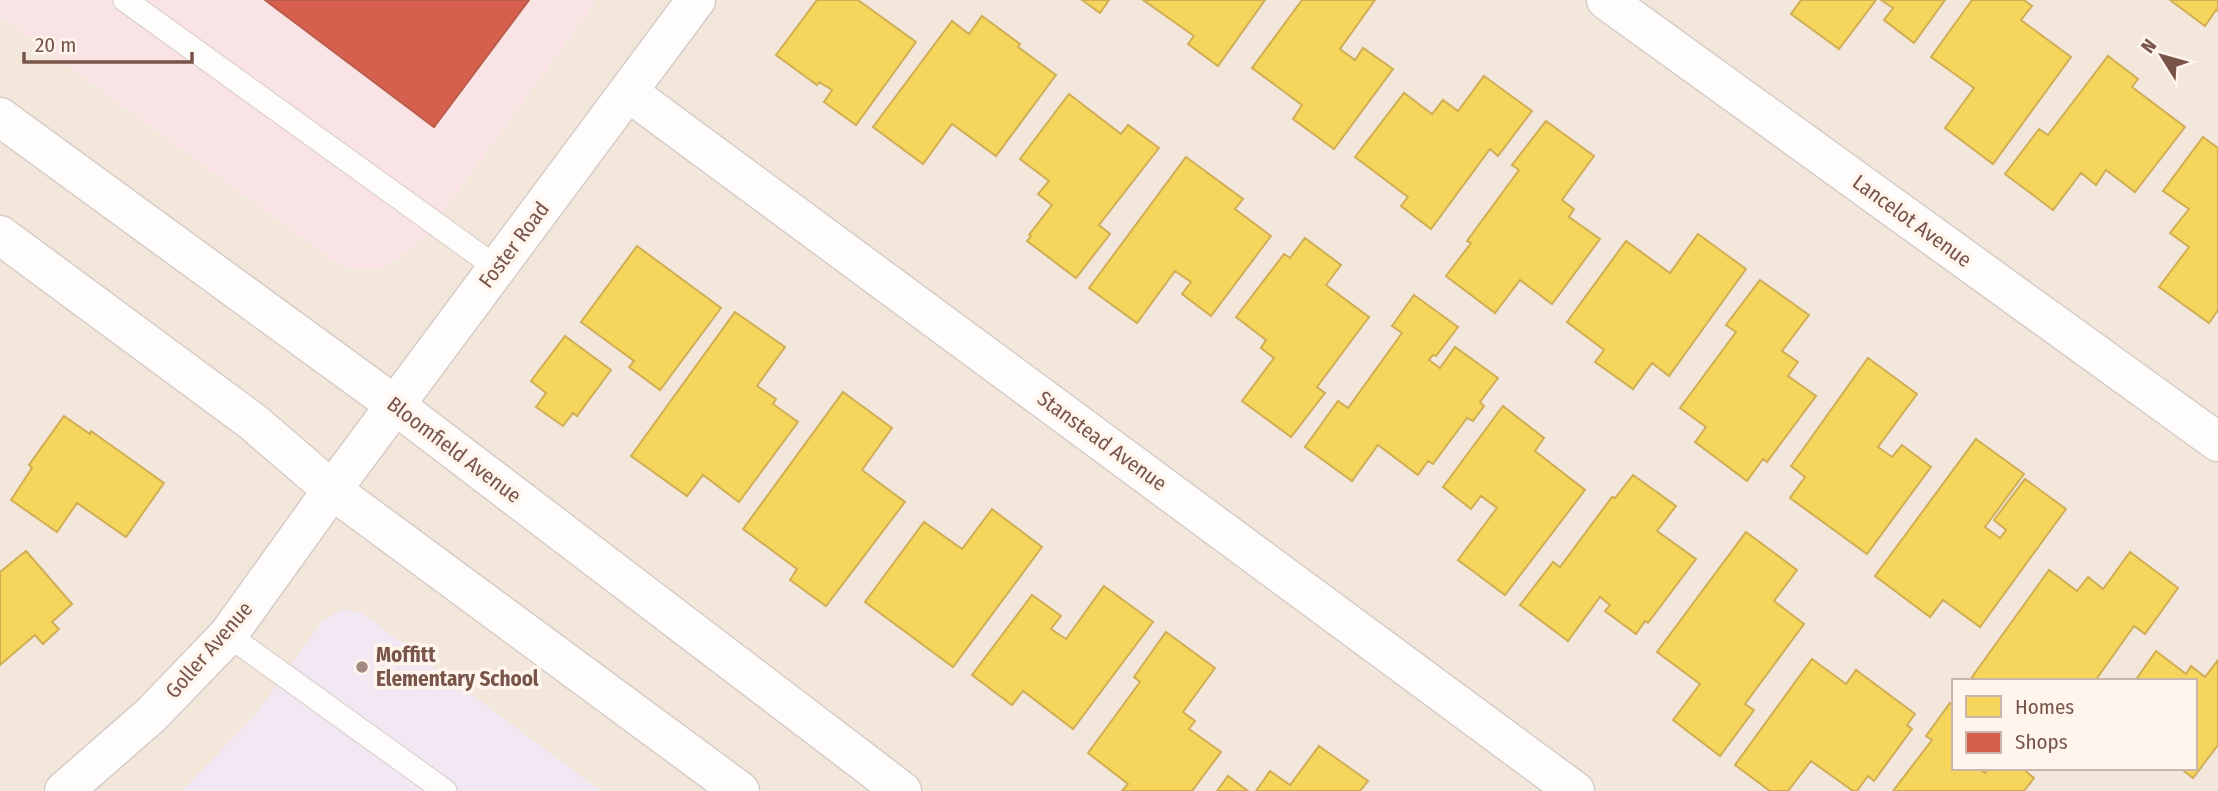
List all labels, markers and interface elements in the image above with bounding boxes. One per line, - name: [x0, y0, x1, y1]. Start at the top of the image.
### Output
- scale bar: [24, 21, 192, 65]
- north arrow: [2127, 21, 2197, 91]
- text: 20 m: [35, 32, 76, 58]
- text: N: [2136, 35, 2161, 58]
- street label: Lancelot Avenue: [1847, 169, 1977, 273]
- street label: Foster Road: [473, 197, 555, 293]
- street label: Stanstead Avenue: [1032, 385, 1172, 497]
- street label: Bloomfield Avenue: [382, 391, 526, 509]
- street label: Goller Avenue: [160, 596, 258, 704]
- place label: Moffitt Elementary School: [376, 642, 539, 692]
- marker: Moffitt Elementary School: [354, 659, 370, 675]
- legend: [1952, 679, 2197, 770]
- text: Homes: [2015, 694, 2074, 720]
- text: Shops: [2015, 729, 2068, 755]

